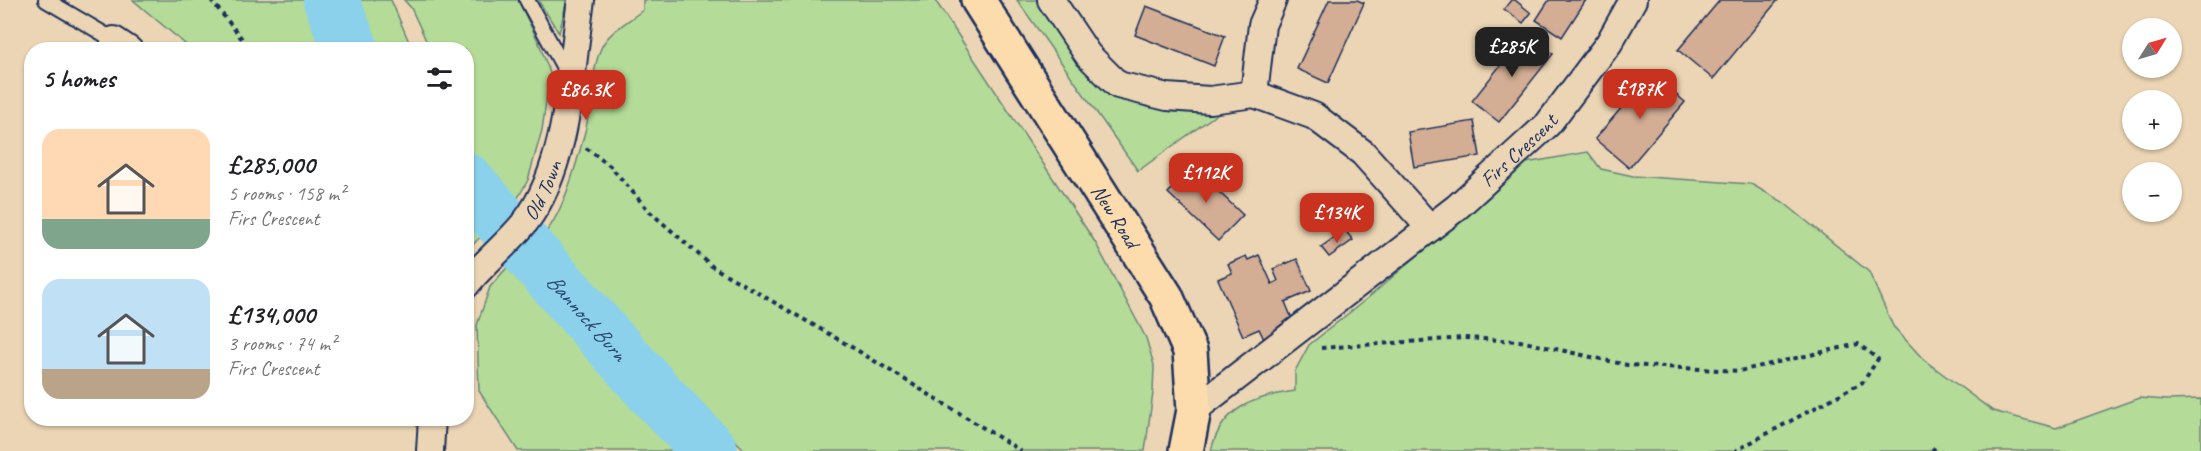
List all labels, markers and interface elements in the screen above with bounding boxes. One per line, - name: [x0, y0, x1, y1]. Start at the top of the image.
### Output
- north arrow: [2122, 18, 2182, 78]
- map controls: [2122, 18, 2182, 222]
- pin: £285K: [1470, 27, 1554, 78]
- text: £285K: [1489, 34, 1535, 59]
- text: 5 homes: [42, 62, 115, 95]
- icon: filters: [423, 62, 456, 95]
- pin: £187K: [1598, 69, 1682, 120]
- pin: £86.3K: [537, 70, 635, 121]
- text: £187K: [1617, 76, 1663, 101]
- text: £86.3K: [561, 77, 611, 102]
- button: +: [2122, 90, 2182, 150]
- street label: Firs Crescent: [1475, 108, 1565, 192]
- text: £285,000: [228, 148, 315, 181]
- icon: home: [90, 153, 162, 225]
- pin: £112K: [1164, 153, 1248, 204]
- street label: Old Town: [517, 157, 568, 225]
- text: £112K: [1183, 160, 1229, 185]
- button: −: [2122, 162, 2182, 222]
- street label: New Road: [1085, 179, 1147, 256]
- text: 5 rooms · 158 m²: [228, 181, 345, 206]
- pin: £134K: [1295, 193, 1379, 244]
- text: £134K: [1314, 200, 1360, 225]
- text: Firs Crescent: [228, 206, 319, 231]
- water label: Bannock Burn: [540, 268, 634, 369]
- text: £134,000: [228, 298, 315, 331]
- icon: home: [90, 303, 162, 375]
- text: 3 rooms · 74 m²: [228, 331, 336, 356]
- text: Firs Crescent: [228, 356, 319, 381]

